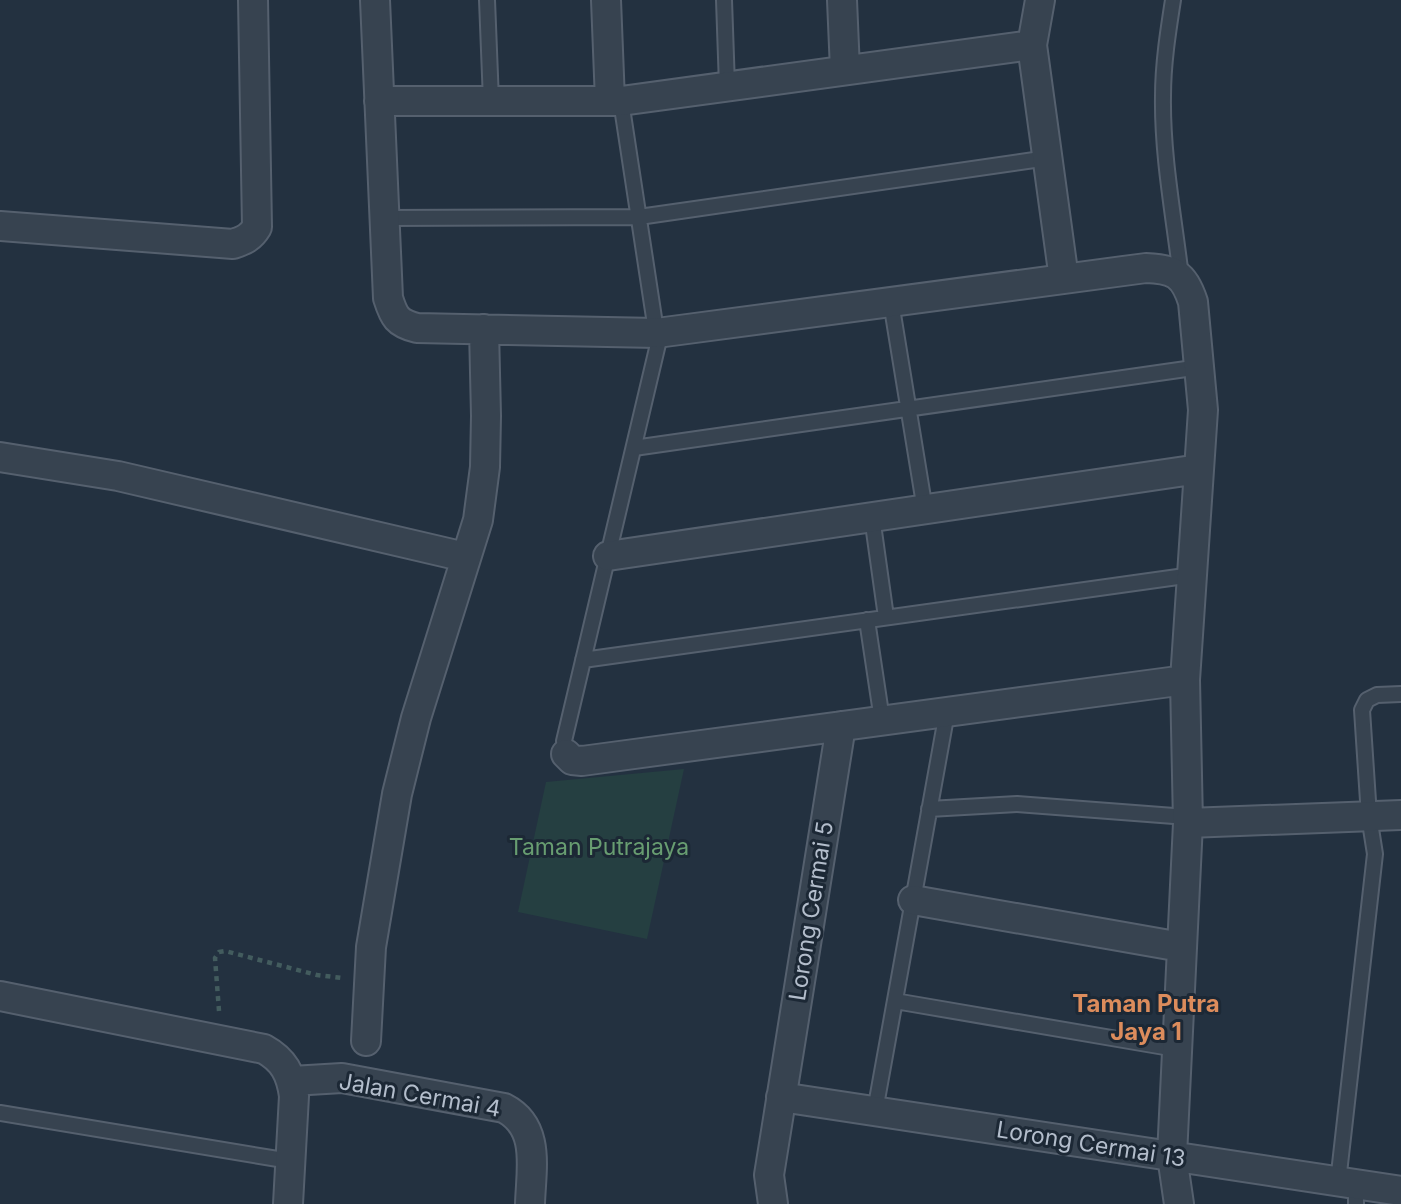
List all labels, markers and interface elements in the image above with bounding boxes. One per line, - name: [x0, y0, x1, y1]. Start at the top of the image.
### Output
- street label: Lorong Cermai 5: [783, 819, 839, 1003]
- park label: Taman Putrajaya: [509, 833, 689, 861]
- district label: Taman Putra Jaya 1: [1072, 989, 1220, 1046]
- street label: Jalan Cermai 4: [337, 1067, 503, 1123]
- street label: Lorong Cermai 13: [995, 1115, 1187, 1173]

